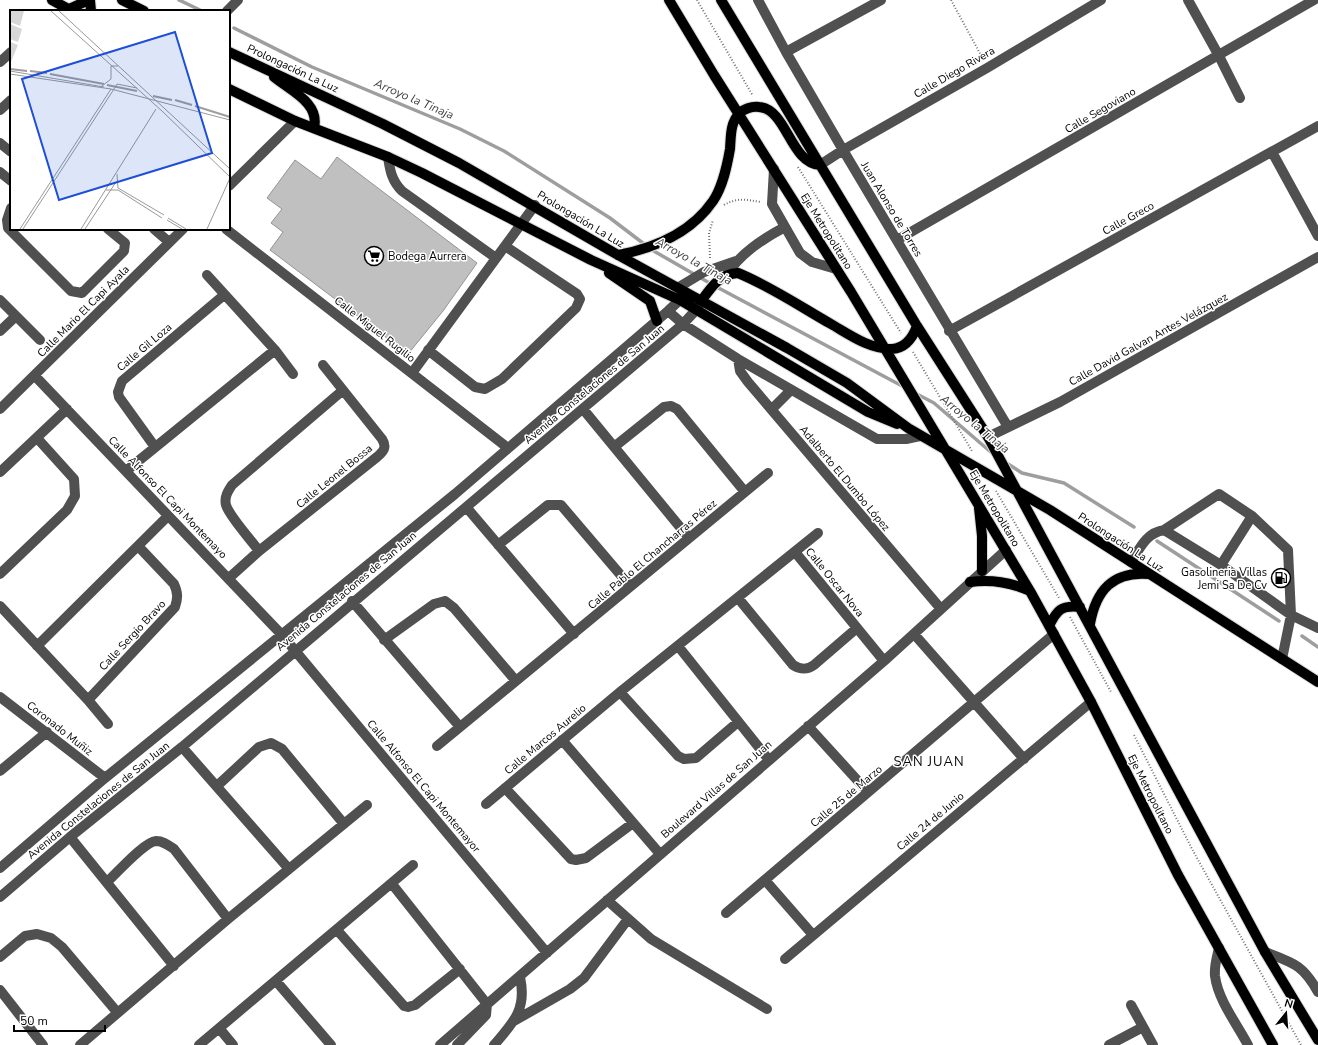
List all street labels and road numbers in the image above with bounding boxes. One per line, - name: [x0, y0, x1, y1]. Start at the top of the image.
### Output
- street label: Prolongación La Luz: [245, 41, 341, 96]
- street label: Calle Diego Rivera: [911, 43, 998, 102]
- street label: Calle Segoviano: [1062, 84, 1139, 137]
- street label: Juan Alonso de Torres: [857, 158, 926, 260]
- street label: Prolongación La Luz: [534, 187, 627, 251]
- street label: Eje Metropolitano: [797, 190, 856, 272]
- street label: Calle Greco: [1100, 198, 1157, 239]
- street label: Calle Mario El Capi Ayala: [34, 262, 133, 361]
- street label: Calle David Galvan Antes Velázquez: [1066, 289, 1230, 389]
- street label: Calle Miguel Rugilio: [331, 293, 418, 366]
- street label: Calle Gil Loza: [114, 320, 175, 375]
- street label: Avenida Constelaciones de San Juan: [521, 321, 668, 448]
- street label: Adalberto El Dumbo López: [796, 422, 893, 534]
- street label: Calle Alfonso El Capi Montemayo: [105, 433, 230, 562]
- street label: Calle Leonel Bossa: [293, 441, 376, 512]
- street label: Eje Metropolitano: [966, 467, 1023, 549]
- street label: Calle Pablo El Chancharras Pérez: [585, 496, 720, 613]
- street label: Prolongación La Luz: [1075, 509, 1166, 576]
- street label: Avenida Constelaciones de San Juan: [273, 528, 420, 655]
- street label: Calle Oscar Nova: [802, 545, 867, 620]
- street label: Calle Sergio Bravo: [96, 597, 169, 674]
- street label: Coronado Muñiz: [24, 698, 96, 759]
- street label: Calle Marcos Aurelio: [501, 701, 589, 778]
- street label: Calle Alfonso El Capi Montemayor: [364, 717, 484, 856]
- street label: Boulevard Villas de San Juan: [658, 737, 775, 842]
- street label: Avenida Constelaciones de San Juan: [24, 738, 173, 863]
- street label: Eje Metropolitano: [1124, 752, 1177, 836]
- street label: Calle 25 de Marzo: [807, 762, 885, 831]
- street label: Calle 24 de Junio: [893, 789, 967, 854]

